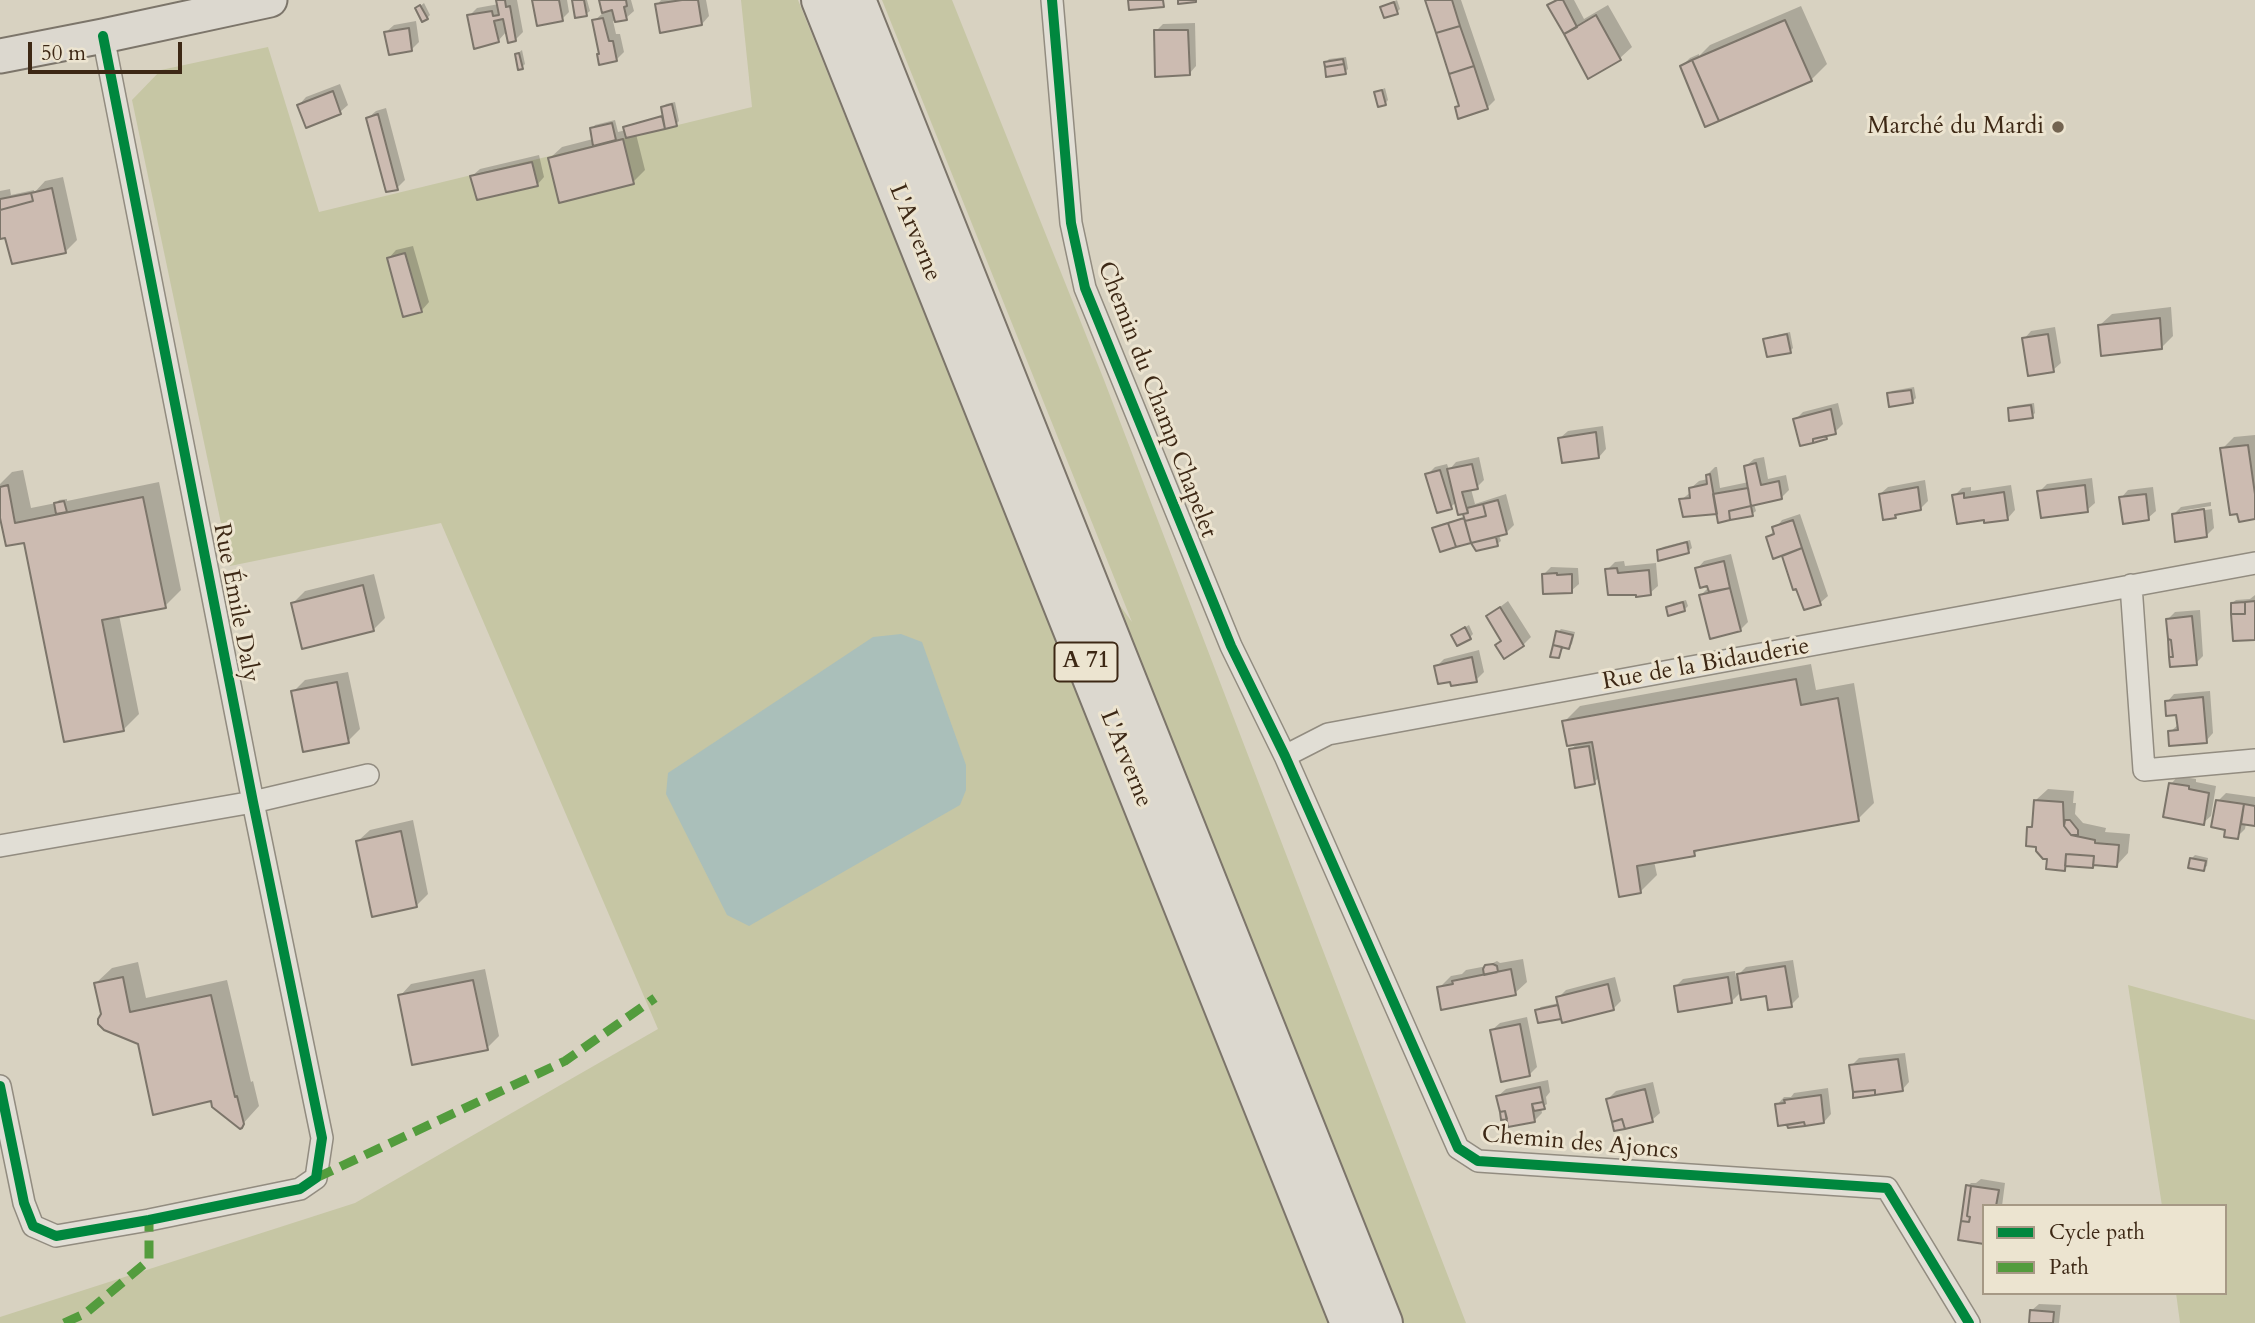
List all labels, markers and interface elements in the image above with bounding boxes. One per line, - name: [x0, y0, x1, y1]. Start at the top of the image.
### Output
- scale bar: [32, 28, 186, 72]
- text: 50 m: [41, 39, 86, 68]
- place label: Marché du Mardi: [1867, 113, 2044, 141]
- marker: Marché du Mardi: [2050, 119, 2066, 135]
- street label: L'Arverne: [882, 180, 946, 286]
- street label: Chemin du Champ Chapelet: [1090, 258, 1222, 542]
- street label: Rue Émile Daly: [205, 521, 265, 685]
- street label: Rue de la Bidauderie: [1600, 633, 1812, 697]
- road number: A 71: [1054, 642, 1118, 682]
- street label: L'Arverne: [1093, 706, 1157, 812]
- street label: Chemin des Ajoncs: [1481, 1121, 1679, 1167]
- legend: [1982, 1204, 2227, 1295]
- text: Cycle path: [2049, 1218, 2145, 1247]
- text: Path: [2049, 1253, 2089, 1282]

